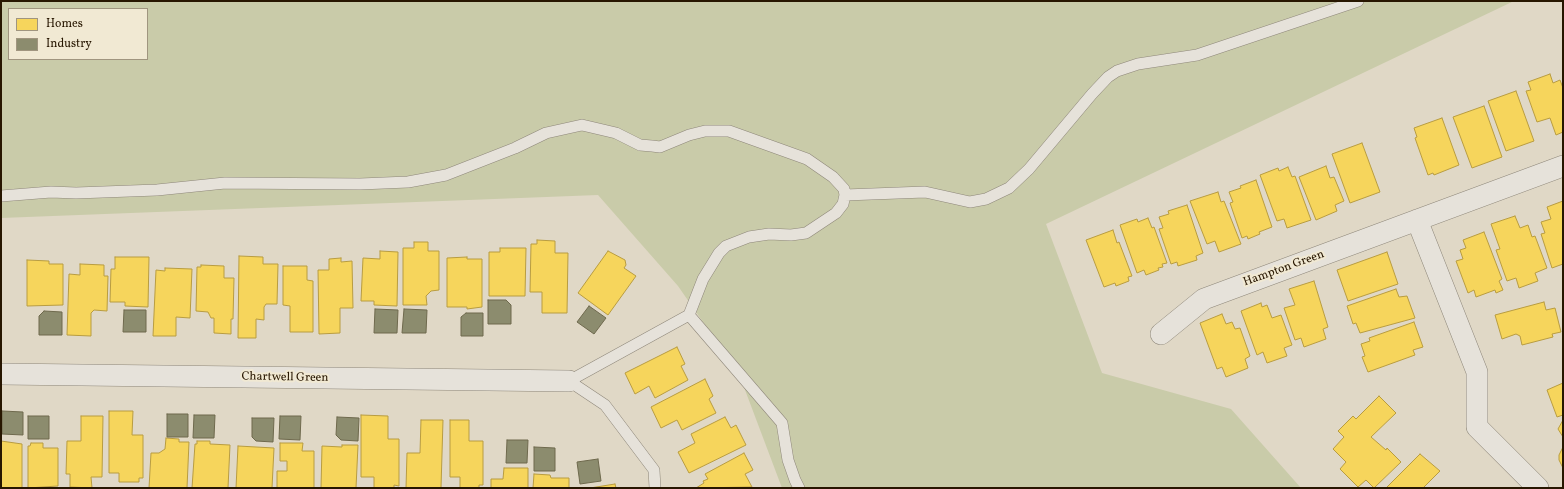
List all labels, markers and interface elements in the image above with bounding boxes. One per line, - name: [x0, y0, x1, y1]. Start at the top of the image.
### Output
- legend: [8, 8, 148, 60]
- text: Homes: [46, 16, 83, 32]
- text: Industry: [46, 36, 92, 52]
- street label: Hampton Green: [1242, 248, 1326, 290]
- street label: Chartwell Green: [241, 370, 329, 386]

